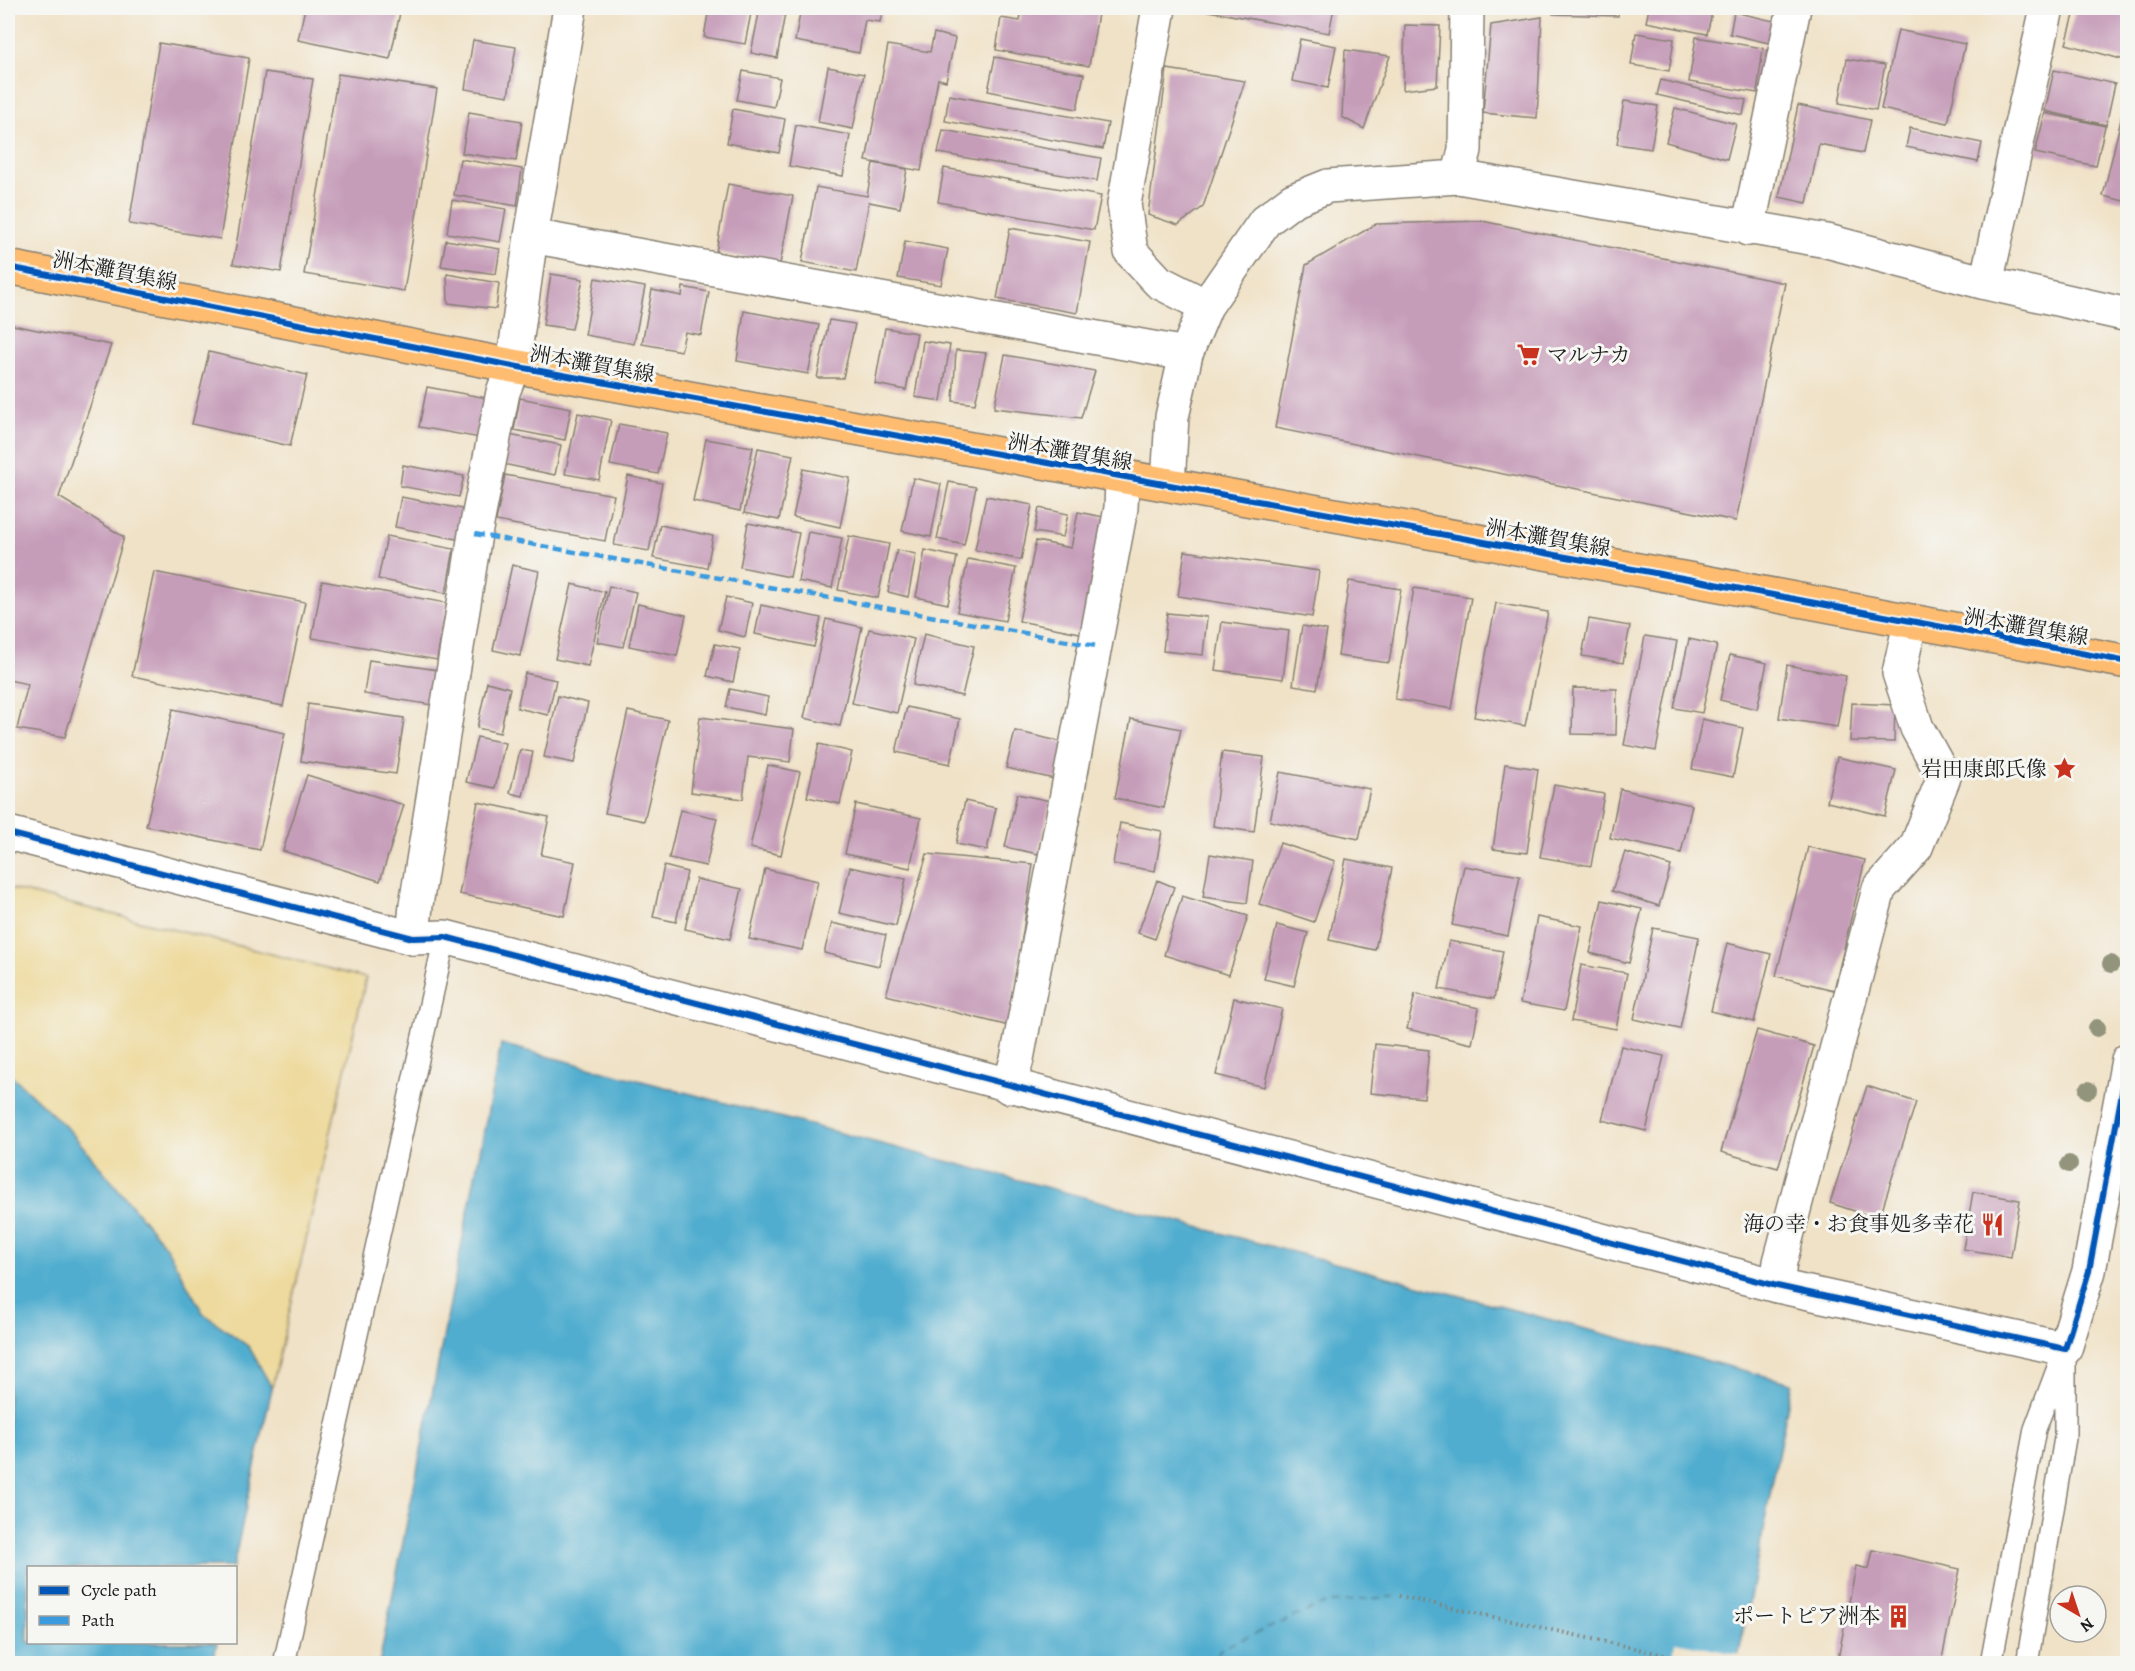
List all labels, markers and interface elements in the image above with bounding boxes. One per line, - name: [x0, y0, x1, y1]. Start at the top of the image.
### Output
- street label: 洲本灘賀集線: [50, 245, 180, 297]
- street label: 洲本灘賀集線: [528, 339, 656, 389]
- place label: マルナカ: [1547, 341, 1631, 369]
- supermarket icon: マルナカ: [1516, 342, 1542, 368]
- street label: 洲本灘賀集線: [1006, 427, 1134, 477]
- street label: 洲本灘賀集線: [1484, 513, 1612, 563]
- street label: 洲本灘賀集線: [1962, 602, 2090, 652]
- place label: 岩田康郎氏像: [1921, 755, 2047, 783]
- place icon: 岩田康郎氏像: [2052, 756, 2078, 782]
- place label: 海の幸・お食事処多幸花: [1743, 1210, 1974, 1238]
- restaurant icon: 海の幸・お食事処多幸花: [1979, 1211, 2005, 1237]
- legend: [27, 1566, 237, 1644]
- text: Cycle path: [81, 1578, 157, 1602]
- north arrow: [2048, 1584, 2108, 1644]
- place label: ポートピア洲本: [1733, 1602, 1880, 1630]
- building icon: ポートピア洲本: [1885, 1603, 1911, 1629]
- text: Path: [81, 1608, 115, 1632]
- text: N: [2075, 1613, 2098, 1637]

